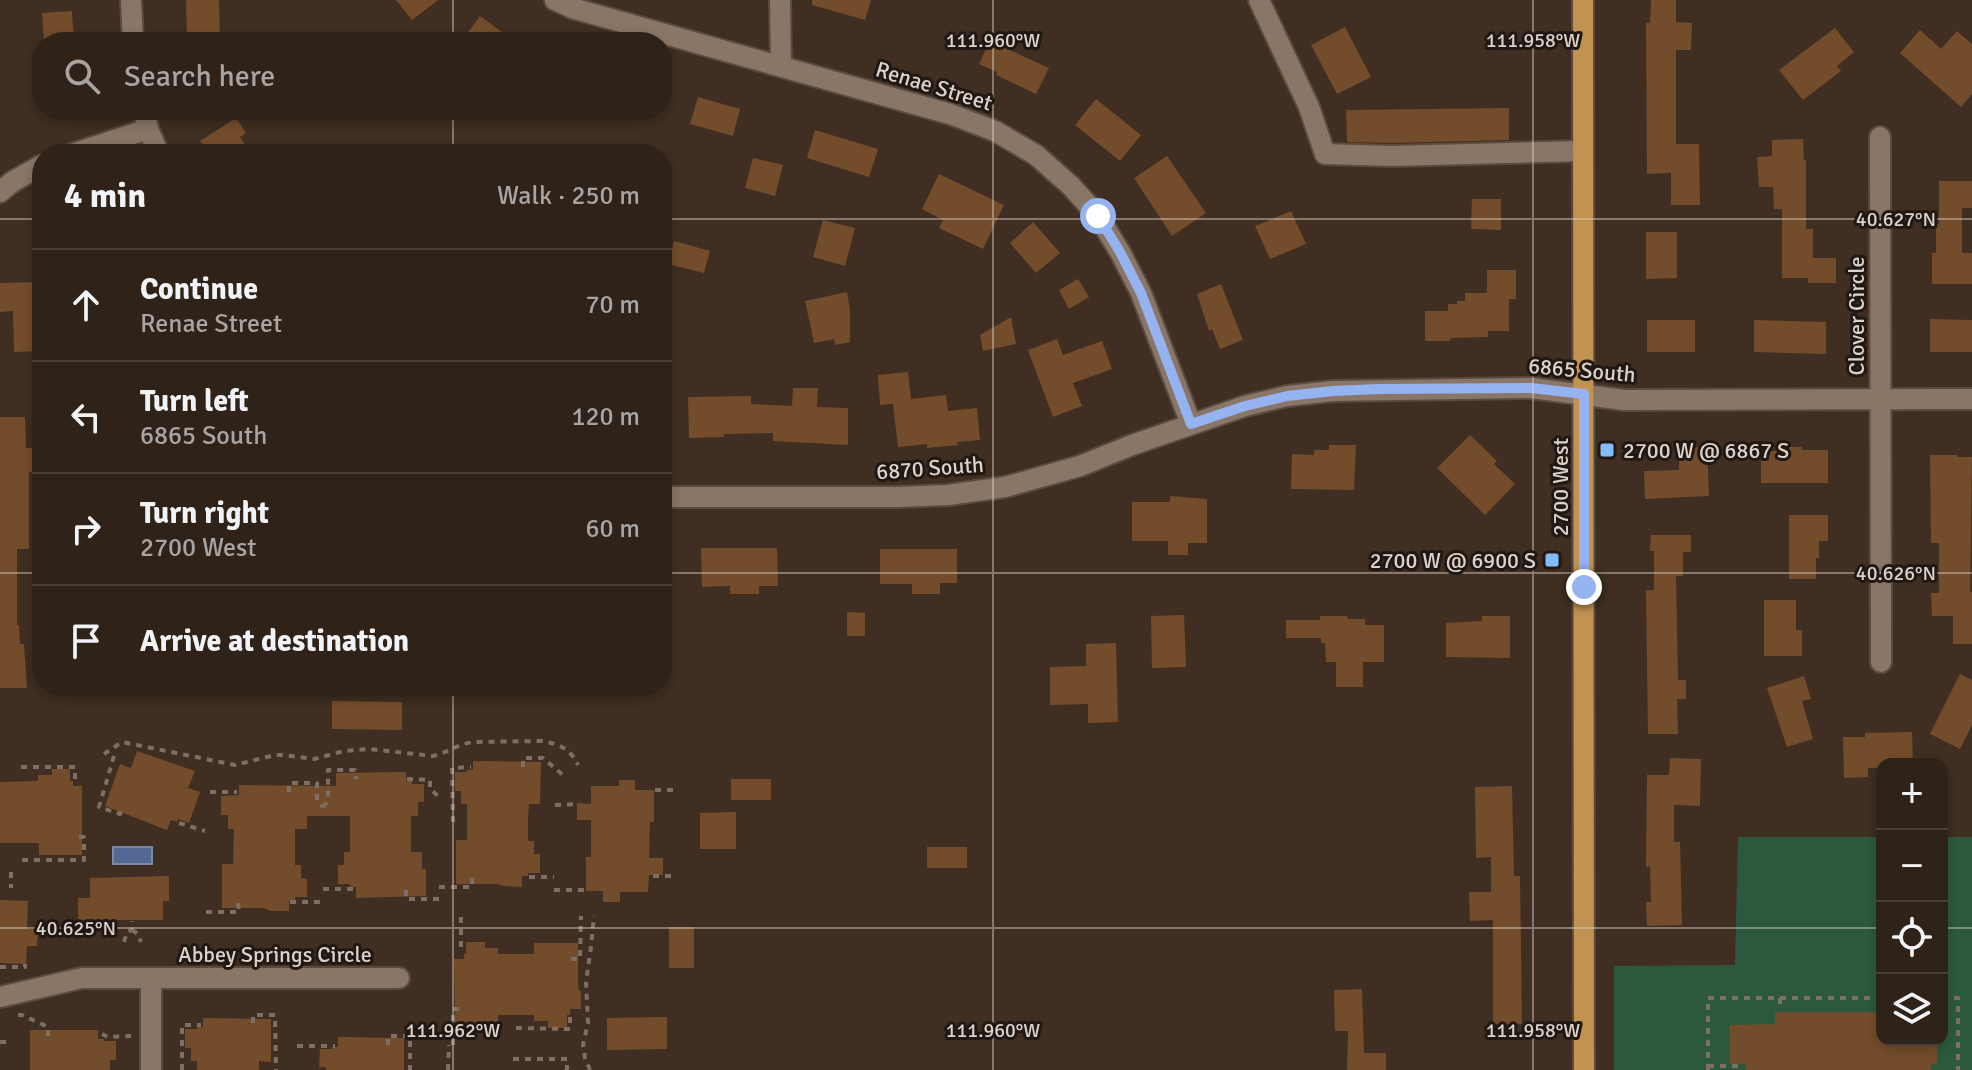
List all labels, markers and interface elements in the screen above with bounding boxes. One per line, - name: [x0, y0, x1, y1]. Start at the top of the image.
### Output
- text: 111.960°W: [946, 28, 1040, 53]
- text: 111.958°W: [1486, 28, 1580, 53]
- search box: [32, 32, 672, 120]
- icon: search: [60, 54, 104, 98]
- street label: Renae Street: [873, 56, 996, 117]
- text: Search here: [124, 58, 275, 95]
- text: 4 min: [64, 175, 146, 217]
- text: Walk · 250 m: [497, 180, 640, 212]
- route start: [1080, 198, 1116, 234]
- text: 40.627°N: [1856, 207, 1936, 232]
- street label: Clover Circle: [1843, 257, 1870, 375]
- text: Continue: [140, 271, 258, 308]
- icon: ahead: [64, 283, 108, 327]
- text: 70 m: [585, 289, 640, 321]
- text: Renae Street: [140, 308, 282, 340]
- street label: 6865 South: [1527, 352, 1637, 388]
- text: Turn left: [140, 383, 249, 420]
- icon: left: [64, 395, 108, 439]
- text: 120 m: [571, 401, 640, 433]
- text: 6865 South: [140, 420, 267, 452]
- street label: 2700 West: [1547, 437, 1574, 536]
- place label: 2700 W @ 6867 S: [1623, 437, 1789, 464]
- marker: 2700 W @ 6867 S: [1598, 441, 1616, 459]
- street label: 6870 South: [875, 451, 985, 485]
- text: Turn right: [140, 495, 269, 532]
- icon: right: [64, 507, 108, 551]
- text: 60 m: [585, 513, 640, 545]
- text: 2700 West: [140, 532, 256, 564]
- place label: 2700 W @ 6900 S: [1370, 547, 1536, 574]
- marker: 2700 W @ 6900 S: [1543, 551, 1561, 569]
- text: 40.626°N: [1856, 561, 1936, 586]
- route end: [1566, 569, 1602, 605]
- icon: arrive: [64, 619, 108, 663]
- text: Arrive at destination: [140, 623, 409, 660]
- map controls: [1876, 758, 1948, 1046]
- button: +: [1876, 758, 1948, 830]
- button: −: [1876, 830, 1948, 902]
- button: locate: [1876, 902, 1948, 974]
- text: 40.625°N: [36, 916, 116, 941]
- street label: Abbey Springs Circle: [178, 941, 372, 968]
- button: layers: [1876, 974, 1948, 1046]
- text: 111.962°W: [406, 1018, 500, 1043]
- text: 111.960°W: [946, 1018, 1040, 1043]
- text: 111.958°W: [1486, 1018, 1580, 1043]

